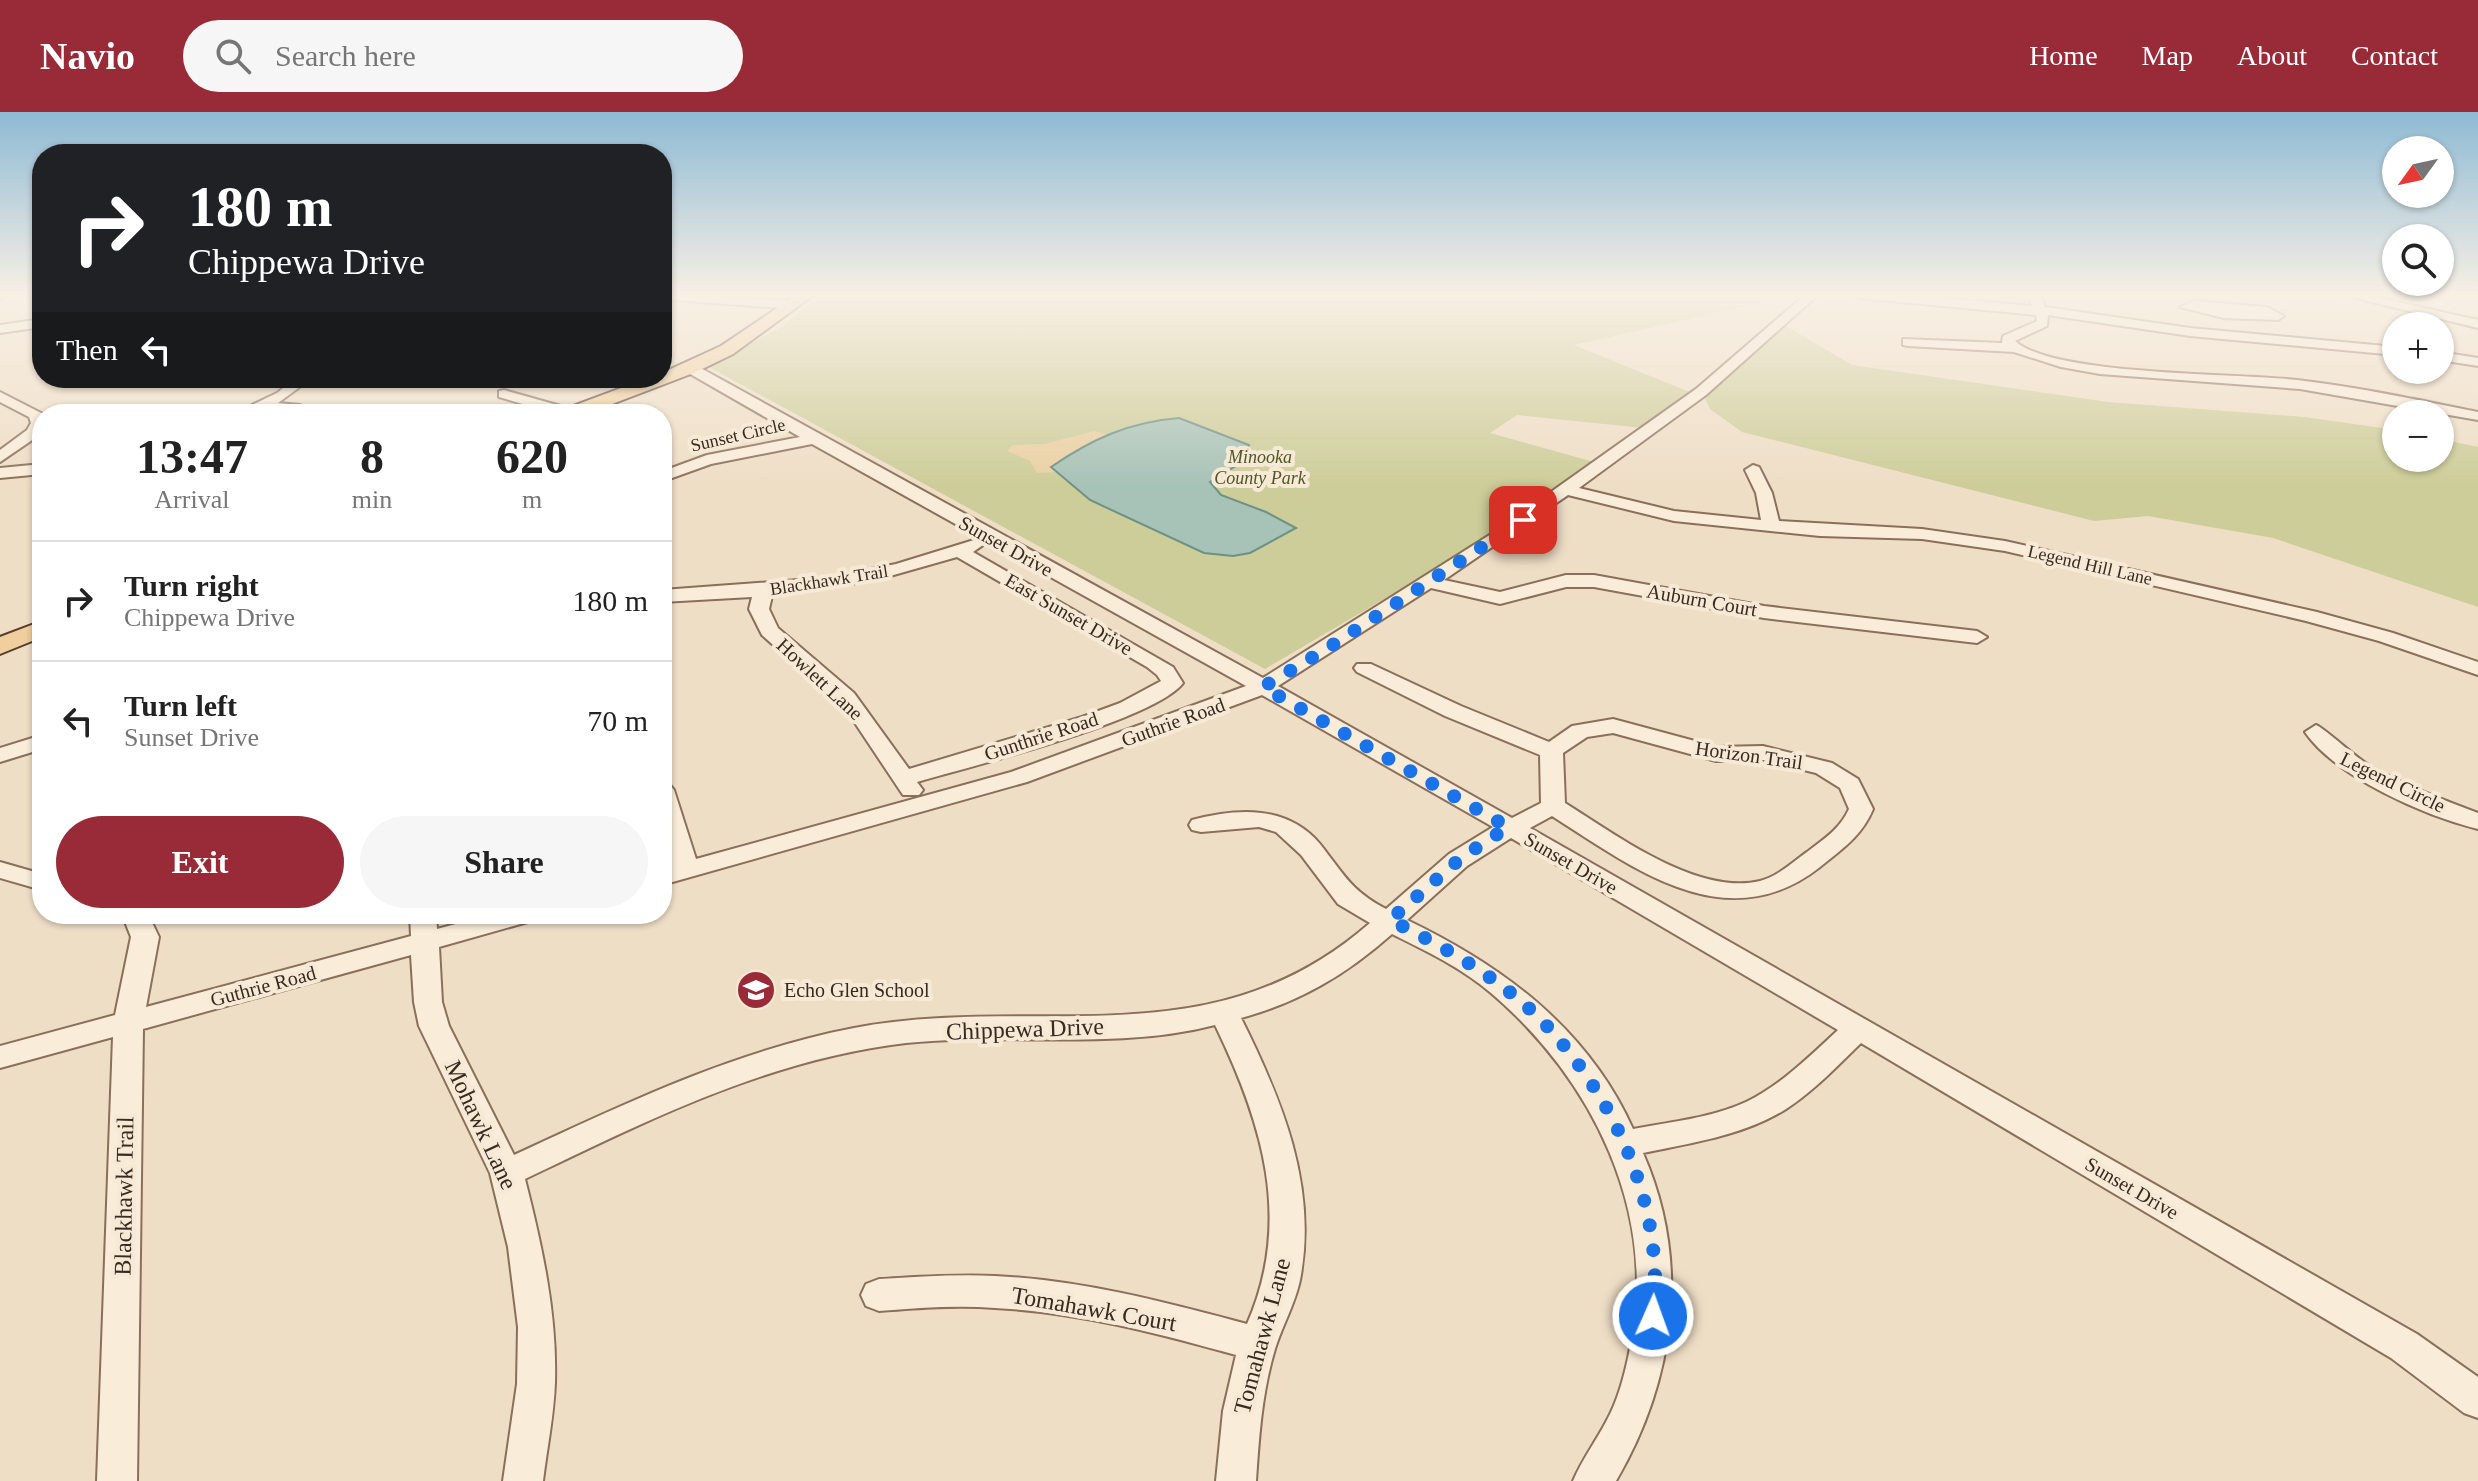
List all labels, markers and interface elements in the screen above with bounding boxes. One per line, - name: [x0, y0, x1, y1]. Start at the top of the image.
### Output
- search box: [183, 20, 743, 92]
- icon: search: [211, 34, 255, 78]
- text: Navio: [40, 35, 135, 77]
- text: Search here: [275, 39, 416, 72]
- text: Home: [2029, 40, 2098, 71]
- text: Map: [2142, 40, 2193, 71]
- text: About: [2237, 40, 2307, 71]
- text: Contact: [2351, 40, 2438, 71]
- north arrow: [2382, 136, 2454, 208]
- map controls: [2382, 136, 2454, 472]
- icon: right: [56, 176, 160, 280]
- text: 180 m: [188, 176, 333, 238]
- button: search: [2382, 224, 2454, 296]
- text: Chippewa Drive: [188, 242, 425, 282]
- button: +: [2382, 312, 2454, 384]
- icon: left: [134, 328, 178, 372]
- text: Then: [56, 333, 118, 366]
- button: −: [2382, 400, 2454, 472]
- street label: Sunset Circle: [689, 414, 787, 456]
- text: 13:47: [136, 430, 248, 483]
- text: 8: [360, 430, 384, 483]
- text: 620: [496, 430, 568, 483]
- park label: Minooka County Park: [1214, 447, 1307, 488]
- text: Arrival: [154, 485, 229, 514]
- text: min: [352, 485, 392, 514]
- text: m: [522, 485, 542, 514]
- pin: [1489, 486, 1557, 554]
- icon: arrive: [1501, 498, 1545, 542]
- street label: Sunset Drive: [955, 511, 1057, 581]
- street label: Legend Hill Lane: [2026, 541, 2154, 589]
- street label: Blackhawk Trail: [768, 561, 890, 599]
- text: Turn right: [124, 569, 259, 602]
- street label: East Sunset Drive: [1001, 569, 1137, 659]
- icon: right: [56, 579, 100, 623]
- street label: Auburn Court: [1645, 579, 1759, 621]
- text: 180 m: [572, 584, 648, 617]
- text: Chippewa Drive: [124, 603, 295, 632]
- street label: Howlett Lane: [772, 634, 868, 724]
- text: Turn left: [124, 689, 237, 722]
- street label: Guthrie Road: [1118, 693, 1228, 751]
- icon: left: [56, 699, 100, 743]
- text: 70 m: [587, 704, 648, 737]
- street label: Gunthrie Road: [981, 707, 1101, 765]
- text: Sunset Drive: [124, 723, 259, 752]
- street label: Horizon Trail: [1694, 737, 1805, 773]
- street label: Legend Circle: [2337, 747, 2449, 818]
- button: Exit: [56, 816, 344, 908]
- button: Share: [360, 816, 648, 908]
- street label: Sunset Drive: [1521, 828, 1622, 899]
- street label: Guthrie Road: [208, 961, 318, 1011]
- school or university icon: Echo Glen School: [735, 969, 777, 1011]
- place label: Echo Glen School: [784, 979, 930, 1001]
- street label: Chippewa Drive: [946, 1013, 1104, 1045]
- street label: Mohawk Lane: [440, 1056, 522, 1194]
- street label: Blackhawk Trail: [110, 1116, 138, 1276]
- street label: Sunset Drive: [2082, 1153, 2183, 1224]
- street label: Tomahawk Lane: [1229, 1255, 1295, 1417]
- position arrow: [1611, 1274, 1695, 1358]
- street label: Tomahawk Court: [1010, 1282, 1179, 1336]

